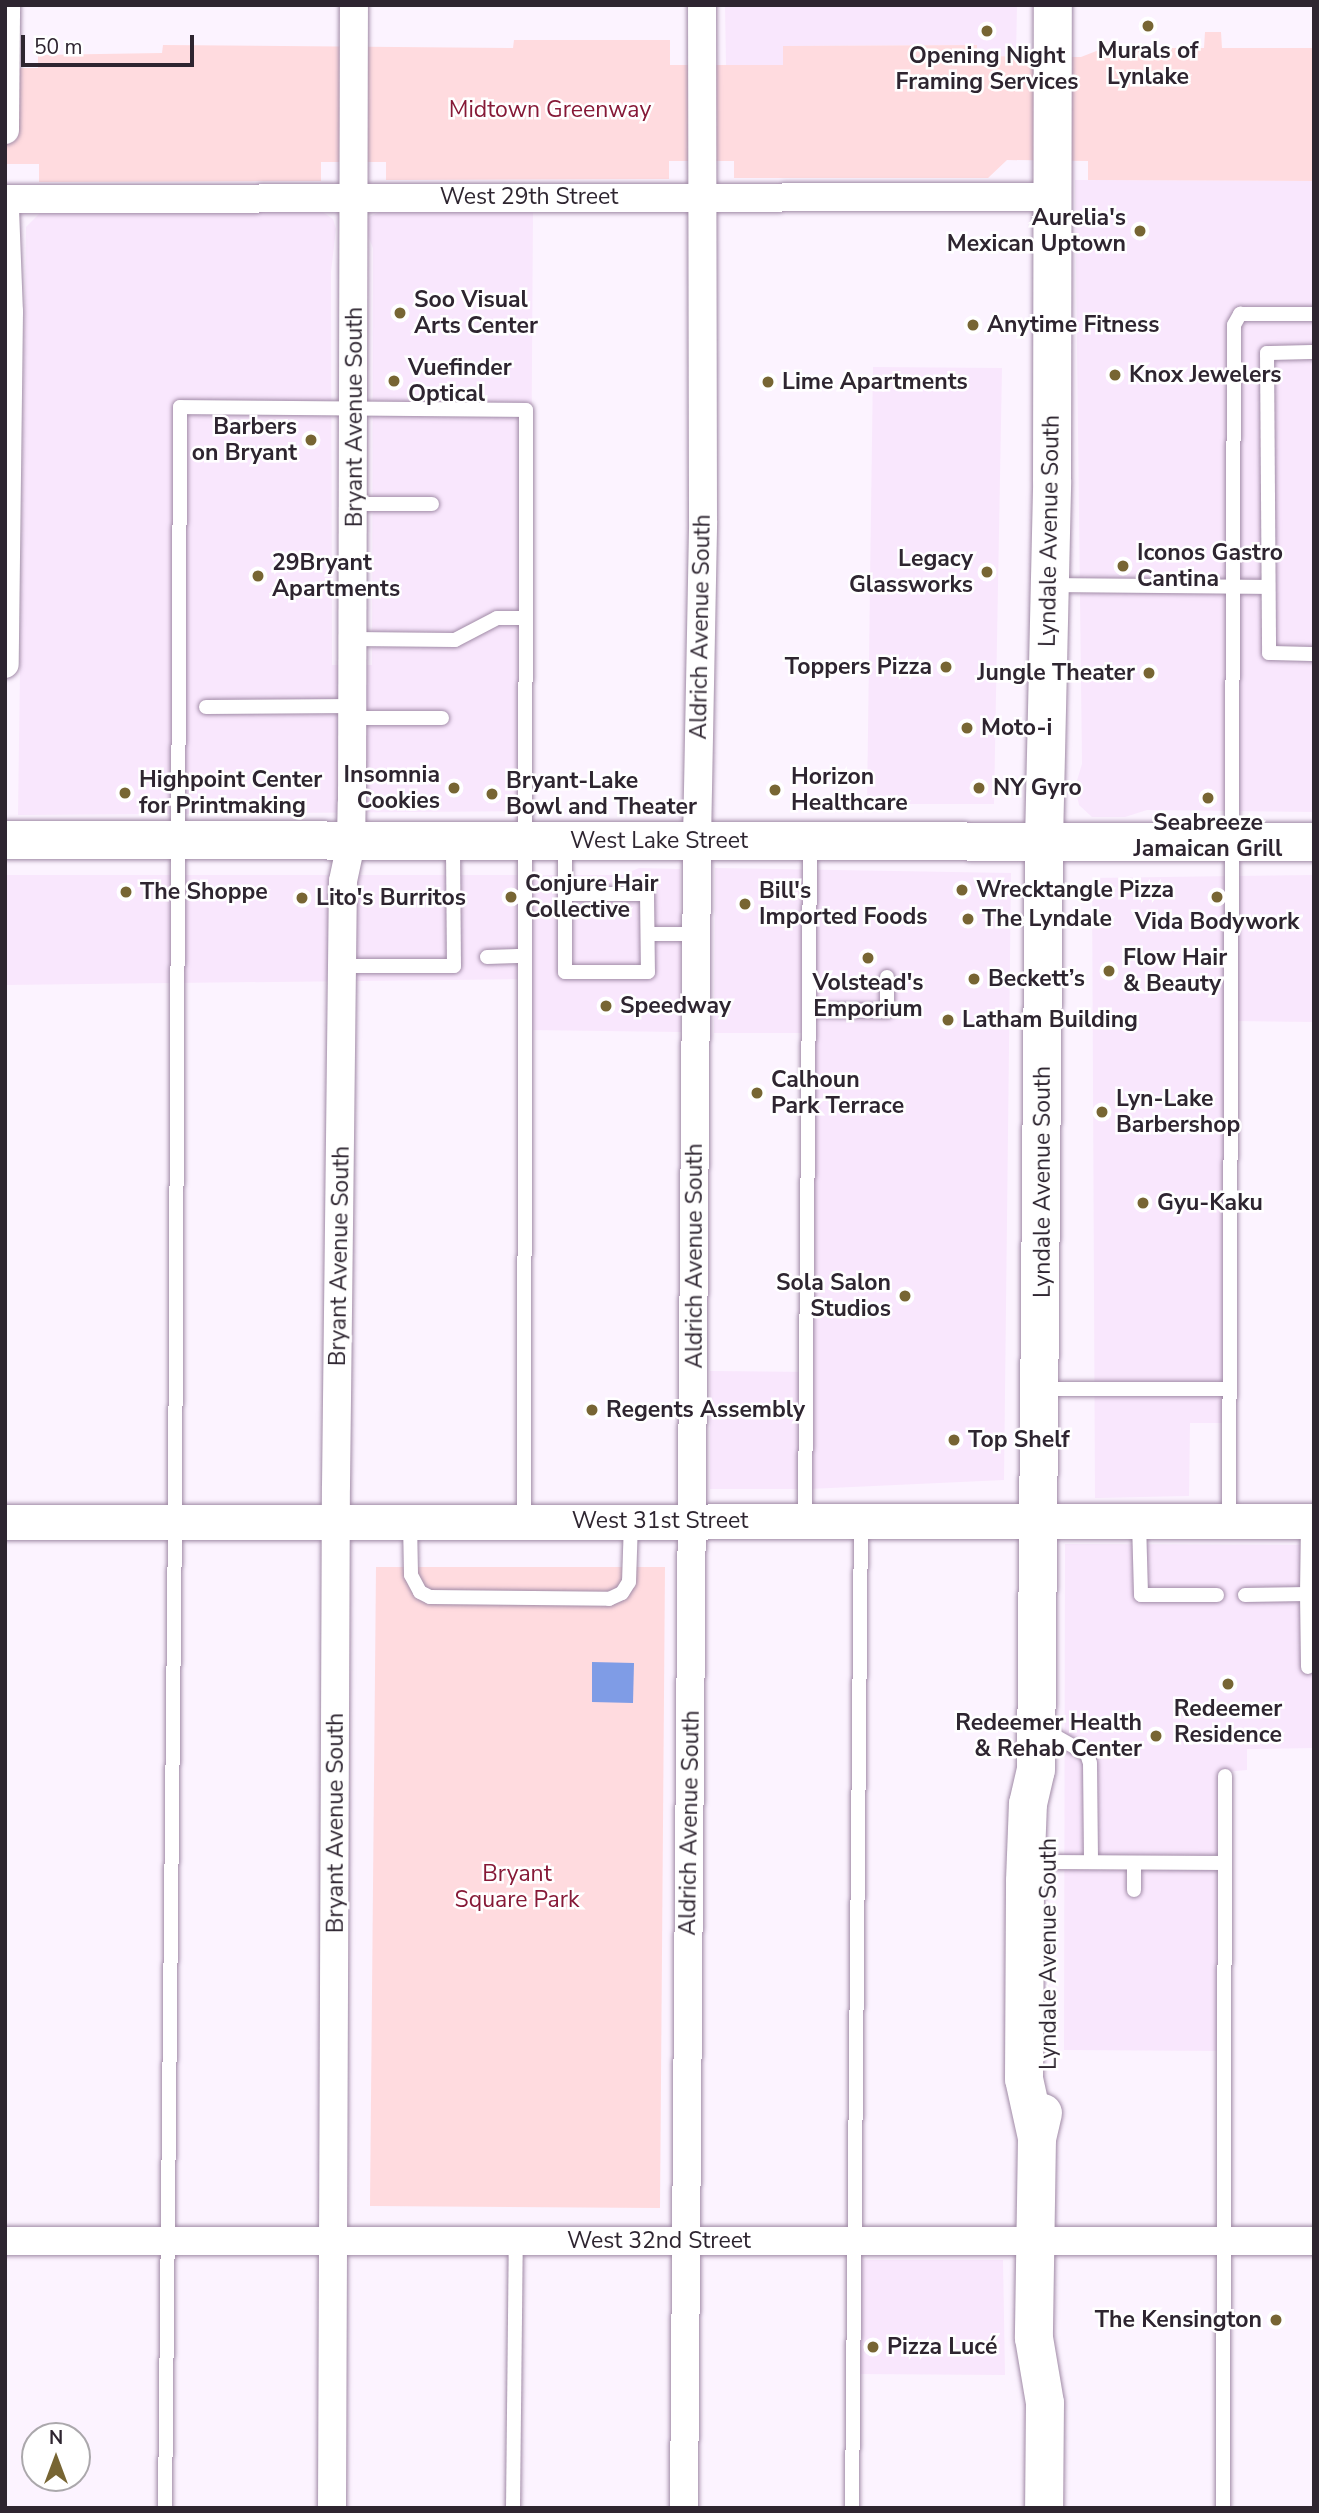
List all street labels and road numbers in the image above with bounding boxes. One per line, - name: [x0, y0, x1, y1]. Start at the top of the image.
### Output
- street label: West 29th Street: [440, 183, 618, 211]
- street label: Bryant Avenue South: [341, 307, 369, 527]
- street label: Lyndale Avenue South: [1034, 415, 1066, 647]
- street label: Aldrich Avenue South: [685, 514, 717, 740]
- street label: West Lake Street: [570, 827, 748, 855]
- street label: Lyndale Avenue South: [1029, 1066, 1057, 1298]
- street label: Aldrich Avenue South: [681, 1143, 709, 1369]
- street label: Bryant Avenue South: [324, 1146, 356, 1366]
- street label: West 31st Street: [572, 1507, 748, 1535]
- street label: Aldrich Avenue South: [674, 1710, 706, 1936]
- street label: Bryant Avenue South: [322, 1713, 350, 1933]
- street label: Lyndale Avenue South: [1035, 1838, 1063, 2070]
- street label: West 32nd Street: [567, 2227, 751, 2255]

